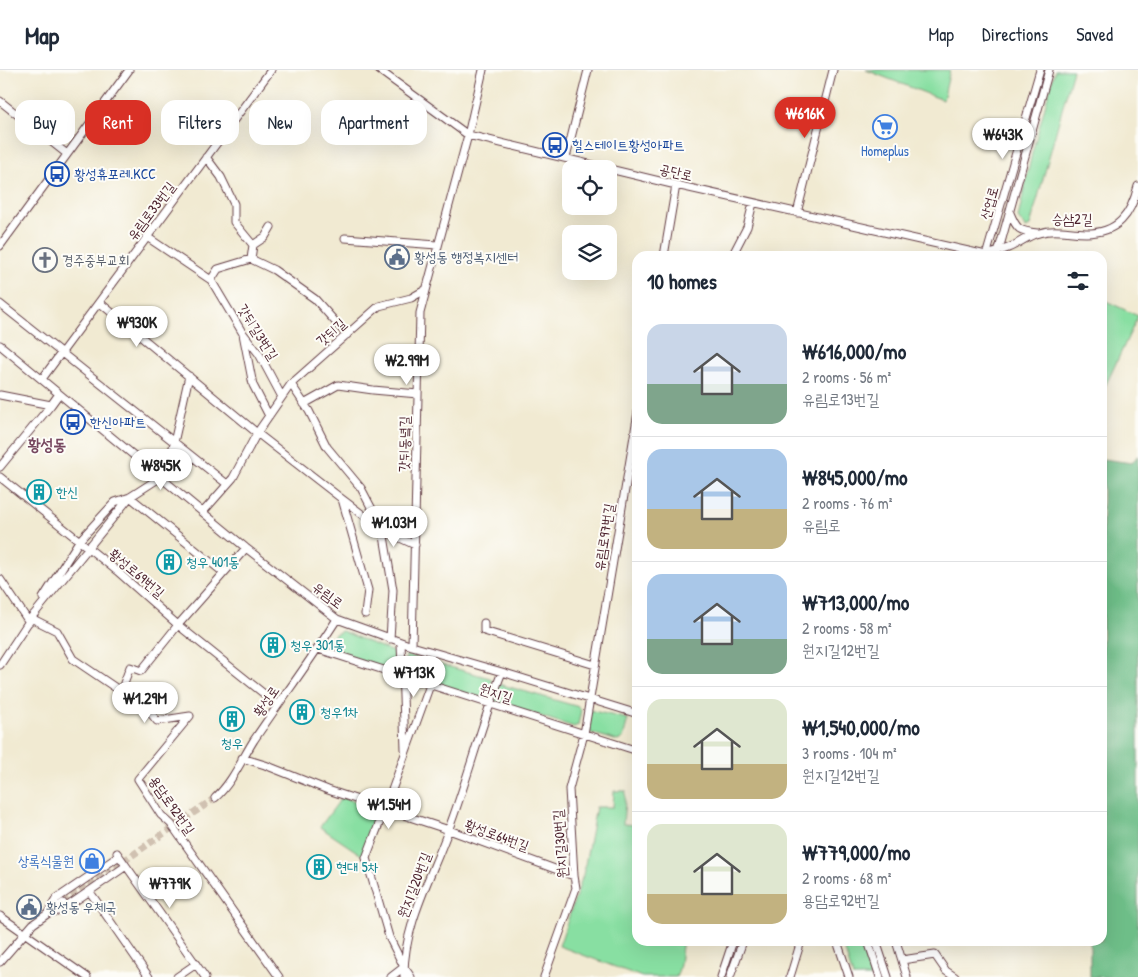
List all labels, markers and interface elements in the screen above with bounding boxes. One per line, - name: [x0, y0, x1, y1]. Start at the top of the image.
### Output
- text: Map: [25, 19, 59, 51]
- text: Map: [929, 22, 954, 47]
- text: Directions: [982, 22, 1048, 47]
- text: Saved: [1076, 22, 1113, 47]
- pin: ₩616K: [770, 97, 840, 139]
- chip: Buy: [15, 100, 75, 145]
- chip: Rent: [85, 100, 151, 145]
- chip: Filters: [161, 100, 239, 145]
- chip: New: [249, 100, 311, 145]
- chip: Apartment: [321, 100, 427, 145]
- text: ₩616K: [786, 102, 824, 124]
- supermarket icon: Homeplus: [872, 114, 898, 140]
- pin: ₩643K: [968, 118, 1038, 160]
- text: ₩643K: [983, 123, 1023, 145]
- bus stop icon: 힐스테이트황성아파트: [542, 132, 568, 158]
- place label: 힐스테이트황성아파트: [572, 135, 685, 154]
- place label: Homeplus: [861, 141, 909, 161]
- street label: 공단로: [658, 158, 695, 185]
- map controls: [562, 160, 617, 280]
- button: locate: [562, 160, 617, 215]
- bus stop icon: 황성휴포레.KCC: [44, 161, 70, 187]
- place label: 황성휴포레.KCC: [74, 164, 156, 183]
- street label: 유림로33번길: [122, 177, 179, 244]
- street label: 산업로: [975, 184, 1002, 222]
- street label: 승삼2길: [1052, 209, 1093, 228]
- button: layers: [562, 225, 617, 280]
- public building icon: 황성동 행정복지센터: [384, 244, 410, 270]
- church icon: 경주중부교회: [32, 247, 58, 273]
- place label: 황성동 행정복지센터: [414, 247, 519, 266]
- place label: 경주중부교회: [62, 250, 130, 269]
- text: 10 homes: [647, 267, 717, 296]
- icon: filters: [1064, 267, 1092, 295]
- street label: 갓뒤길3번길: [234, 300, 283, 364]
- pin: ₩930K: [102, 306, 172, 348]
- text: ₩930K: [117, 311, 157, 333]
- street label: 갓뒤길: [312, 313, 350, 350]
- text: ₩616,000/mo: [802, 337, 906, 366]
- pin: ₩2.99M: [366, 344, 448, 386]
- icon: home: [687, 344, 747, 404]
- text: ₩2.99M: [385, 349, 429, 371]
- text: 2 rooms · 56 m²: [802, 366, 891, 388]
- text: 유림로13번길: [802, 388, 879, 410]
- bus stop icon: 한신아파트: [60, 409, 86, 435]
- place label: 한신아파트: [90, 412, 146, 431]
- street label: 갓뒤동녘길: [394, 415, 414, 472]
- district label: 황성동: [28, 433, 66, 455]
- pin: ₩845K: [126, 448, 196, 491]
- text: ₩845K: [141, 454, 181, 476]
- text: ₩845,000/mo: [802, 463, 908, 492]
- icon: home: [687, 469, 747, 529]
- building icon: 한신: [26, 479, 52, 505]
- place label: 한신: [56, 482, 79, 501]
- text: 2 rooms · 76 m²: [802, 492, 892, 514]
- street label: 유림로97번길: [589, 501, 618, 572]
- pin: ₩1.03M: [353, 506, 435, 548]
- text: ₩1.03M: [372, 511, 417, 533]
- text: 유림로: [802, 514, 841, 536]
- street label: 황성로69번길: [106, 544, 170, 602]
- building icon: 청우 401동: [156, 549, 182, 575]
- place label: 청우 401동: [186, 552, 240, 571]
- street label: 유림로: [309, 577, 348, 612]
- text: ₩713,000/mo: [802, 588, 909, 617]
- icon: home: [687, 594, 747, 654]
- text: 2 rooms · 58 m²: [802, 617, 892, 639]
- building icon: 청우 301동: [260, 632, 286, 658]
- place label: 청우 301동: [290, 635, 345, 654]
- text: 원지길12번길: [802, 639, 880, 661]
- pin: ₩713K: [379, 656, 449, 698]
- text: ₩713K: [393, 661, 435, 683]
- street label: 원지길: [477, 678, 516, 707]
- street label: 황성로: [248, 681, 283, 720]
- pin: ₩1.29M: [104, 682, 186, 724]
- text: ₩1.29M: [123, 687, 167, 709]
- building icon: 청우1차: [289, 699, 315, 725]
- place label: 청우1차: [320, 702, 359, 721]
- building icon: 청우: [219, 706, 245, 732]
- text: ₩1,540,000/mo: [802, 713, 920, 742]
- icon: home: [687, 719, 747, 779]
- place label: 청우: [221, 733, 243, 752]
- text: 3 rooms · 104 m²: [802, 742, 897, 764]
- text: 원지길12번길: [802, 764, 880, 786]
- street label: 용담로92번길: [145, 771, 200, 839]
- pin: ₩1.54M: [348, 788, 430, 830]
- text: ₩1.54M: [367, 793, 411, 815]
- street label: 원지길30번길: [548, 808, 571, 879]
- street label: 황성로64번길: [462, 814, 533, 855]
- text: ₩779,000/mo: [802, 838, 910, 867]
- icon: home: [687, 844, 747, 904]
- shop icon: 상록식물원: [79, 848, 105, 874]
- street label: 원지길20번길: [392, 848, 435, 921]
- place label: 상록식물원: [18, 851, 74, 870]
- building icon: 현대 5차: [306, 854, 332, 880]
- place label: 현대 5차: [336, 857, 379, 876]
- pin: ₩779K: [135, 866, 205, 909]
- text: 2 rooms · 68 m²: [802, 867, 891, 889]
- text: ₩779K: [149, 872, 191, 894]
- text: 용담로92번길: [802, 889, 880, 911]
- public building icon: 황성동 우체국: [16, 894, 42, 920]
- place label: 황성동 우체국: [46, 897, 117, 916]

